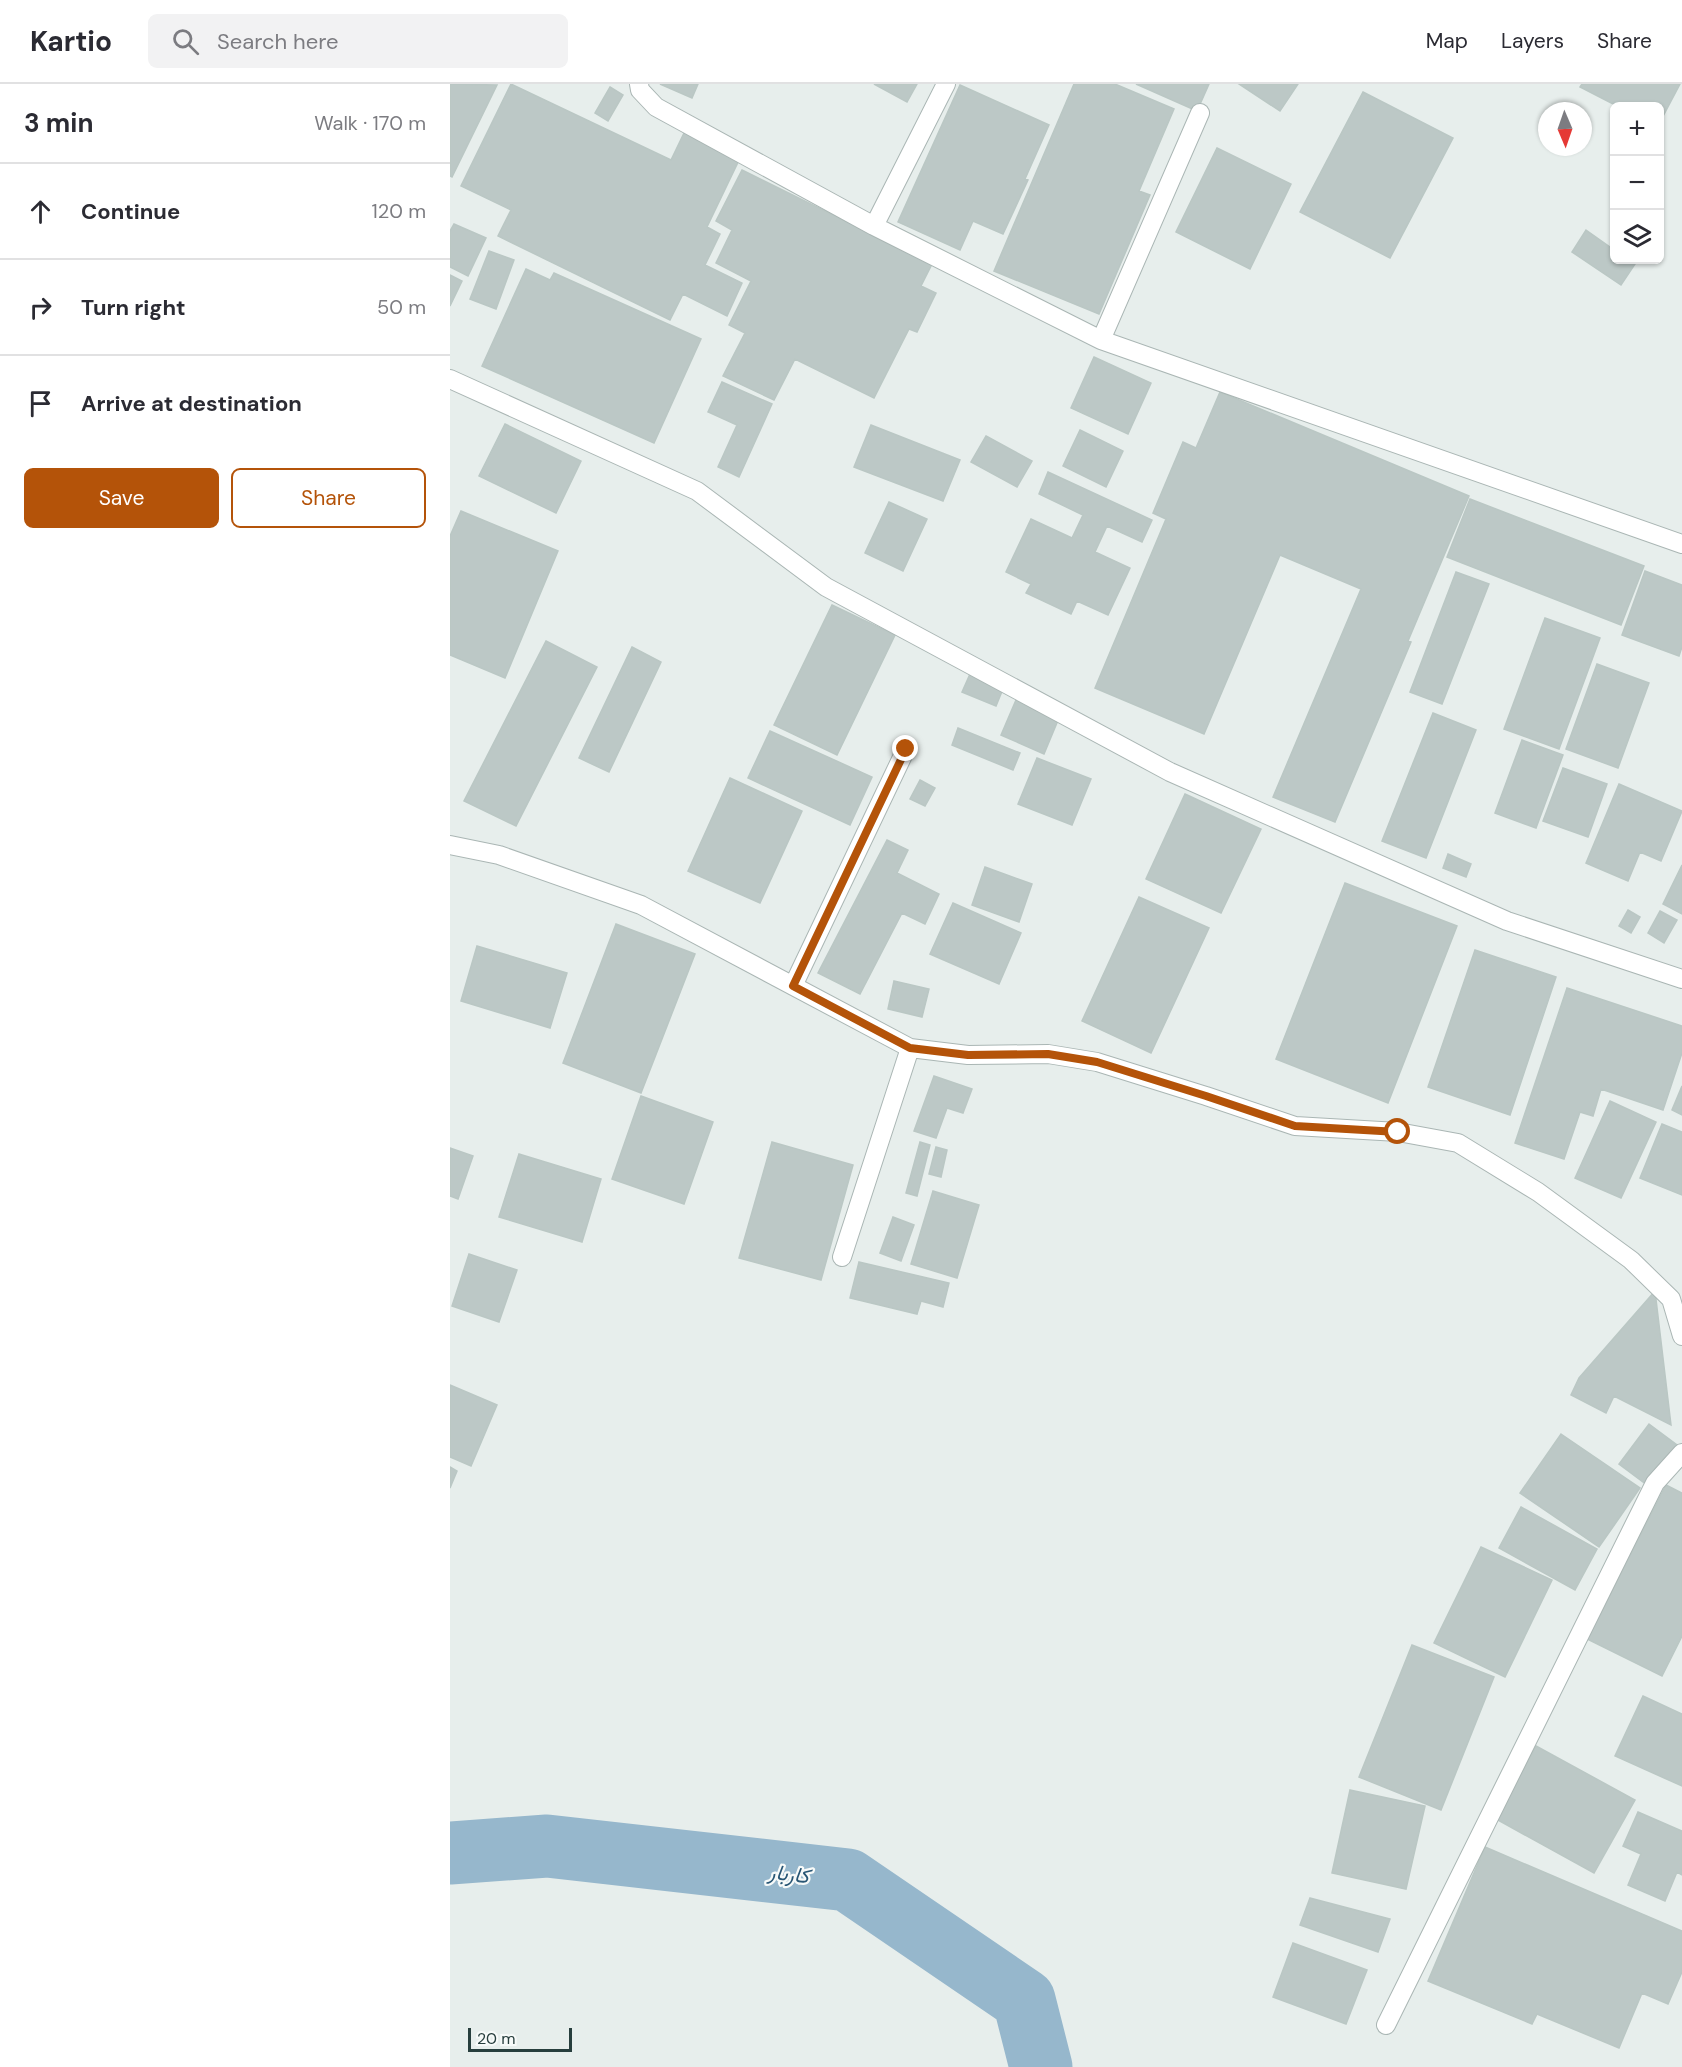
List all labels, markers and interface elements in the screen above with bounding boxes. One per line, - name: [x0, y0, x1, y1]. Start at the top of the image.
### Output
- search box: [148, 14, 568, 68]
- text: Kartio: [30, 23, 112, 60]
- icon: search: [169, 25, 202, 58]
- text: Search here: [217, 27, 338, 56]
- text: Map: [1426, 27, 1468, 55]
- text: Layers: [1501, 27, 1564, 55]
- text: Share: [1597, 27, 1652, 55]
- north arrow: [1538, 102, 1592, 156]
- map controls: [1610, 102, 1664, 264]
- button: +: [1610, 102, 1664, 156]
- text: 3 min: [24, 106, 93, 140]
- text: Walk · 170 m: [314, 110, 426, 136]
- button: −: [1610, 156, 1664, 210]
- icon: ahead: [24, 195, 57, 228]
- text: Continue: [81, 197, 180, 226]
- text: 120 m: [372, 198, 426, 224]
- button: layers: [1610, 210, 1664, 264]
- icon: right: [24, 291, 57, 324]
- text: Turn right: [81, 293, 186, 322]
- text: 50 m: [377, 294, 426, 320]
- icon: arrive: [24, 387, 57, 420]
- text: Arrive at destination: [81, 389, 302, 418]
- button: Save: [24, 468, 219, 528]
- button: Share: [231, 468, 426, 528]
- route end: [892, 735, 918, 761]
- route start: [1384, 1118, 1410, 1144]
- water label: کاربار: [765, 1857, 814, 1891]
- scale bar: [468, 2025, 572, 2052]
- text: 20 m: [477, 2028, 516, 2049]

